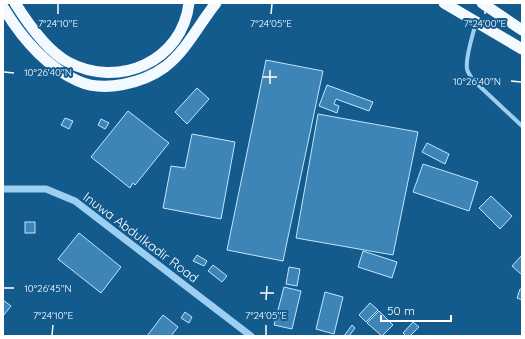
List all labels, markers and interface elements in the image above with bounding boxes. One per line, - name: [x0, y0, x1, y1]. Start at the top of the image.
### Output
- text: 7°24'10"E: [38, 17, 78, 30]
- text: 7°24'05"E: [250, 17, 292, 30]
- text: 7°24'00"E: [464, 17, 507, 30]
- text: 10°26'40"N: [24, 66, 72, 79]
- text: 10°26'40"N: [453, 75, 501, 88]
- street label: Inuwa Abdulkadir Road: [80, 188, 202, 286]
- text: 10°26'45"N: [24, 282, 72, 295]
- scale bar: [381, 297, 451, 323]
- text: 50 m: [387, 303, 415, 318]
- text: 7°24'10"E: [33, 309, 73, 322]
- text: 7°24'05"E: [245, 309, 287, 322]

